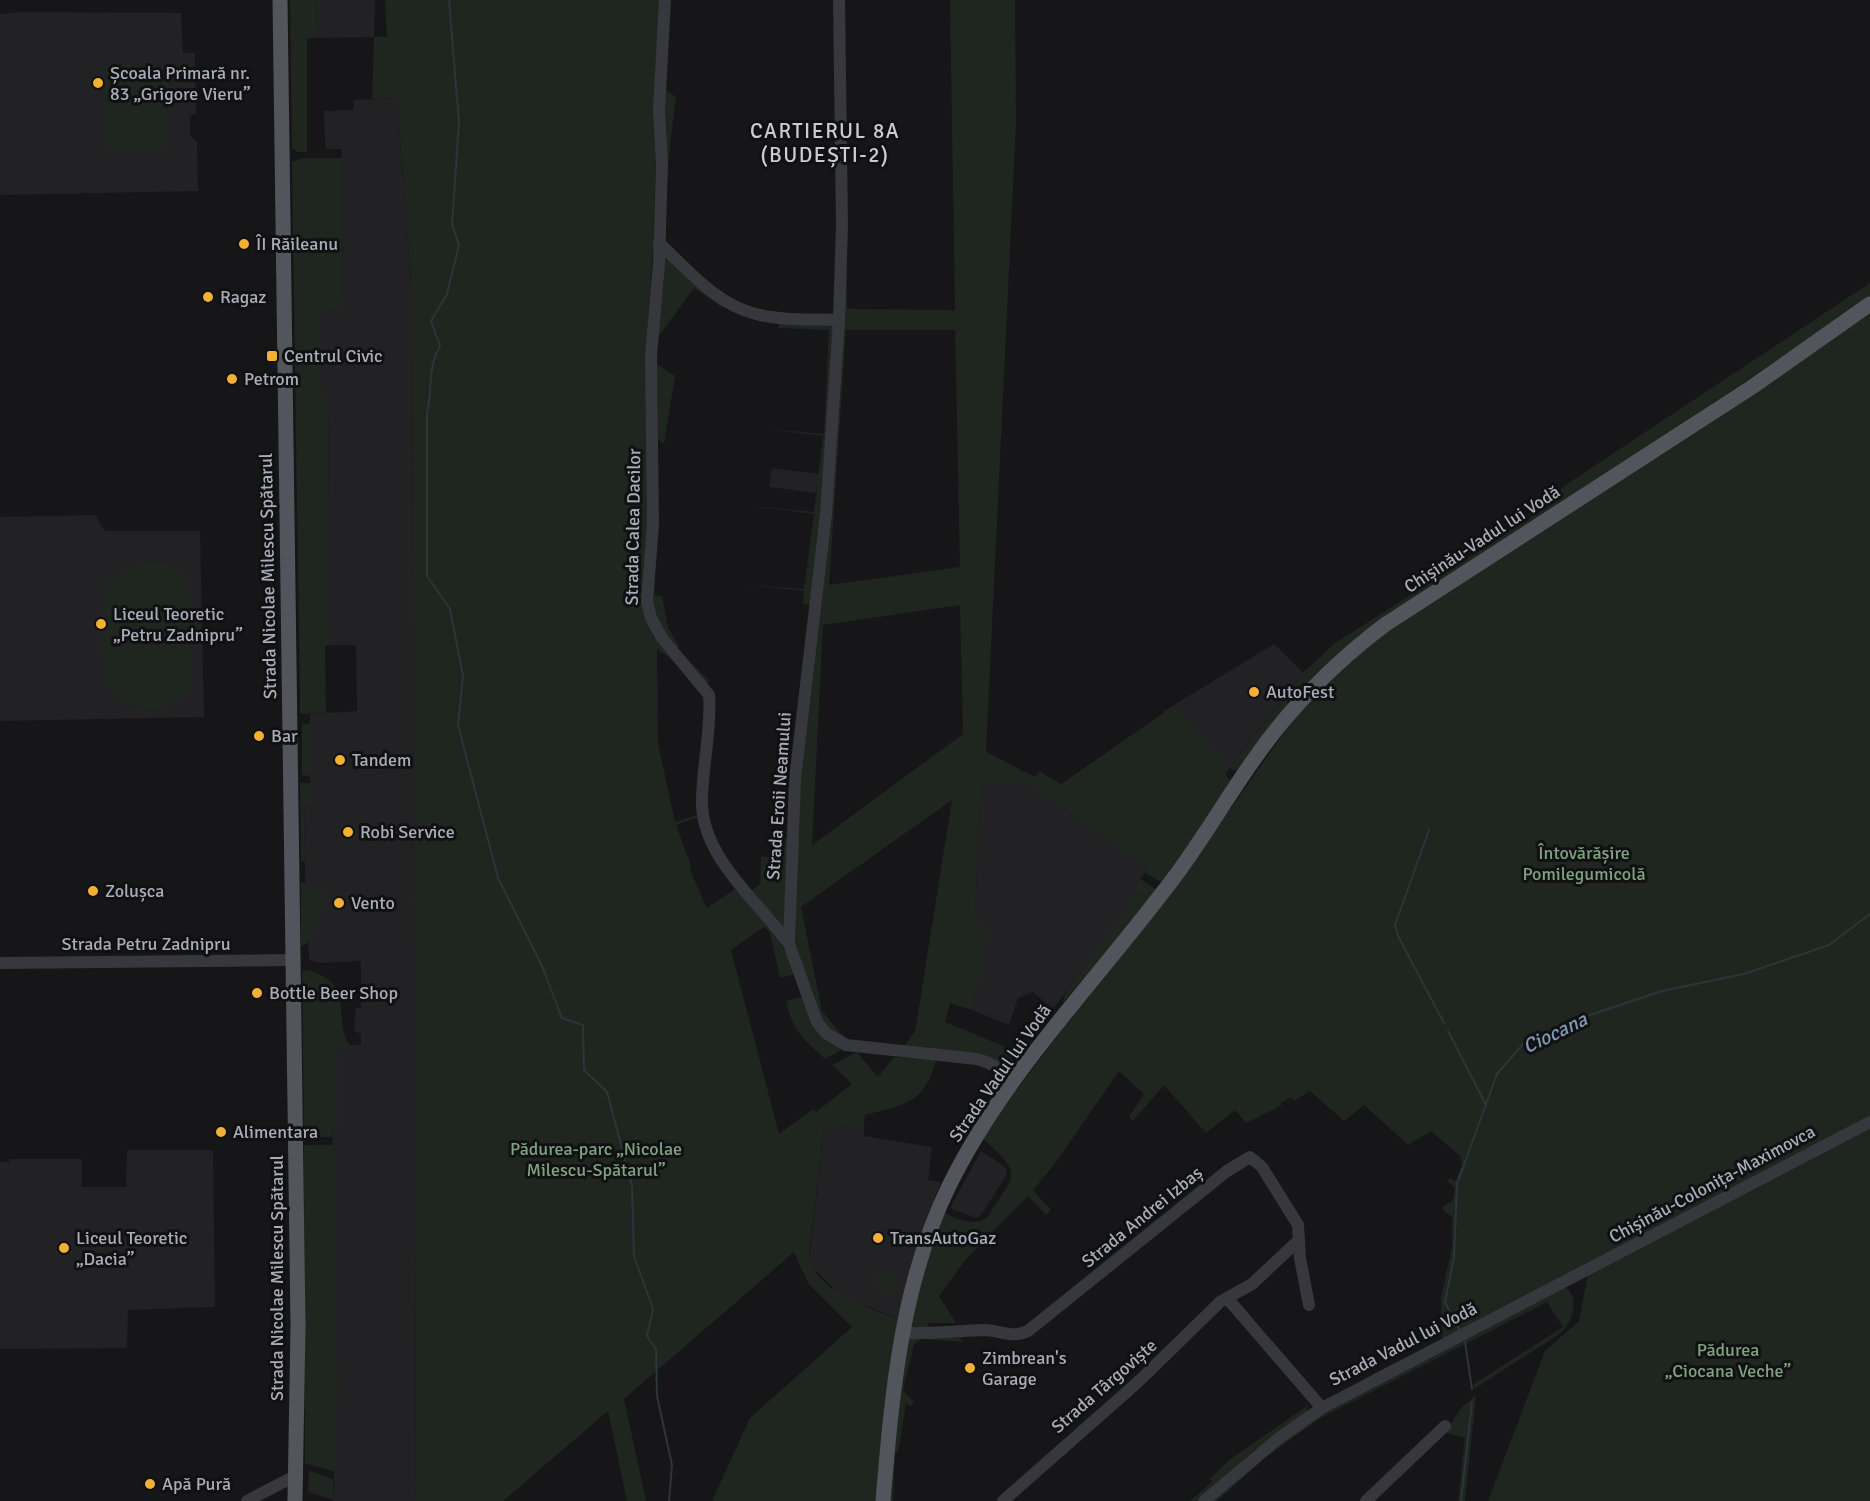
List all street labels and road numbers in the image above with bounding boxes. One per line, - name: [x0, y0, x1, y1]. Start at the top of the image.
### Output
- street label: Strada Calea Dacilor: [621, 448, 645, 606]
- street label: Strada Nicolae Milescu Spătarul: [255, 453, 281, 699]
- street label: Chișinău-Vadul lui Vodă: [1400, 480, 1564, 598]
- street label: Strada Eroii Neamului: [762, 711, 796, 881]
- street label: Strada Petru Zadnipru: [61, 933, 231, 955]
- street label: Strada Vadul lui Vodă: [944, 1000, 1056, 1146]
- street label: Chișinău-Colonița-Maximovca: [1605, 1120, 1819, 1248]
- street label: Strada Nicolae Milescu Spătarul: [266, 1155, 288, 1401]
- street label: Strada Andrei Izbaș: [1077, 1162, 1207, 1272]
- street label: Strada Vadul lui Vodă: [1325, 1297, 1481, 1391]
- street label: Strada Târgoviște: [1047, 1334, 1161, 1438]

